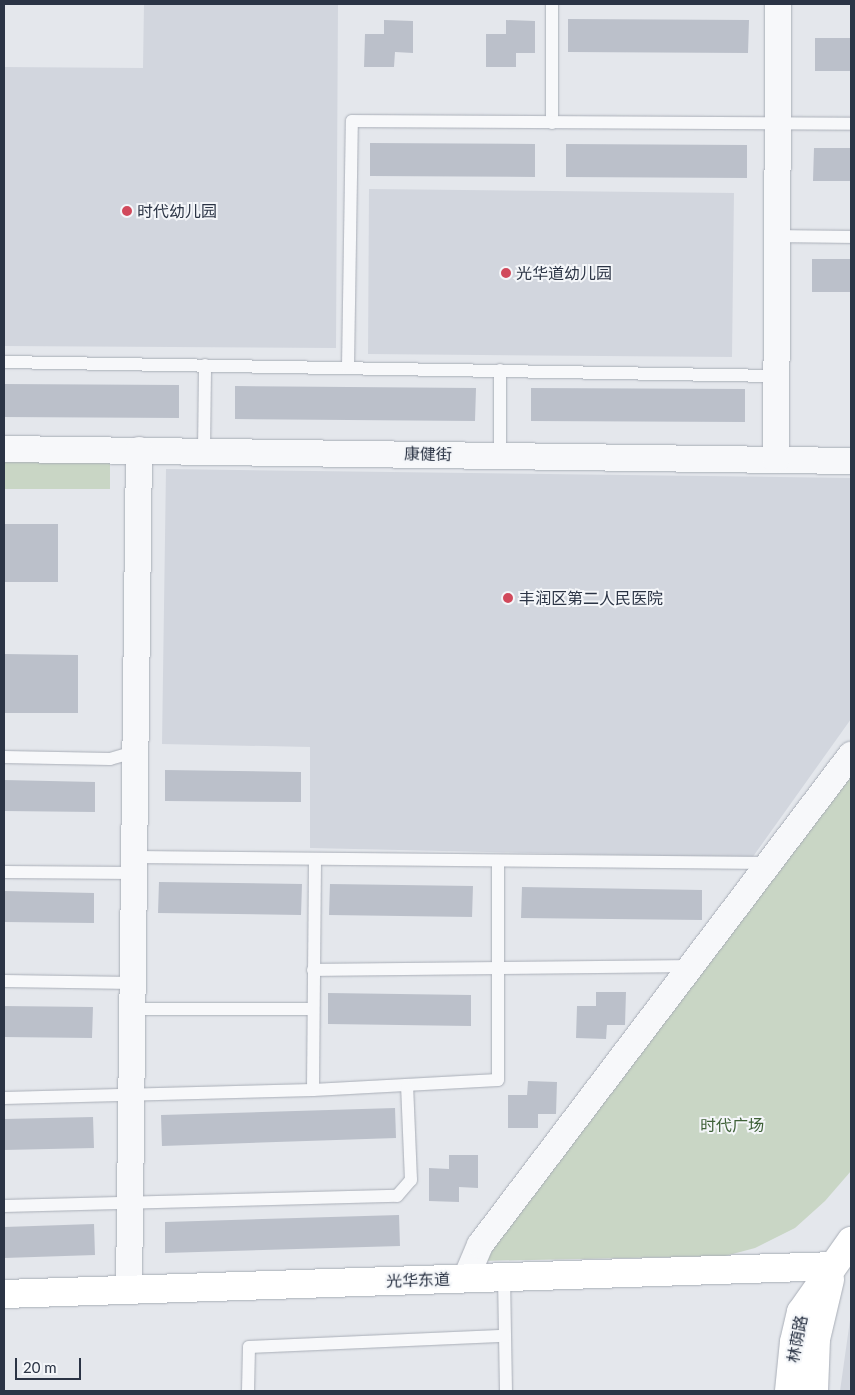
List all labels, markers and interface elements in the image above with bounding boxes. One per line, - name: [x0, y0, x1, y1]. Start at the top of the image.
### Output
- place label: 时代幼儿园: [137, 201, 217, 221]
- marker: 时代幼儿园: [121, 205, 133, 217]
- place label: 光华道幼儿园: [516, 263, 612, 283]
- marker: 光华道幼儿园: [500, 267, 512, 279]
- street label: 康健街: [404, 444, 452, 464]
- place label: 丰润区第二人民医院: [519, 588, 663, 608]
- marker: 丰润区第二人民医院: [501, 591, 515, 605]
- park label: 时代广场: [700, 1115, 764, 1135]
- street label: 光华东道: [386, 1269, 450, 1291]
- street label: 林荫路: [783, 1314, 811, 1364]
- scale bar: [18, 1348, 84, 1380]
- text: 20 m: [23, 1358, 57, 1376]

